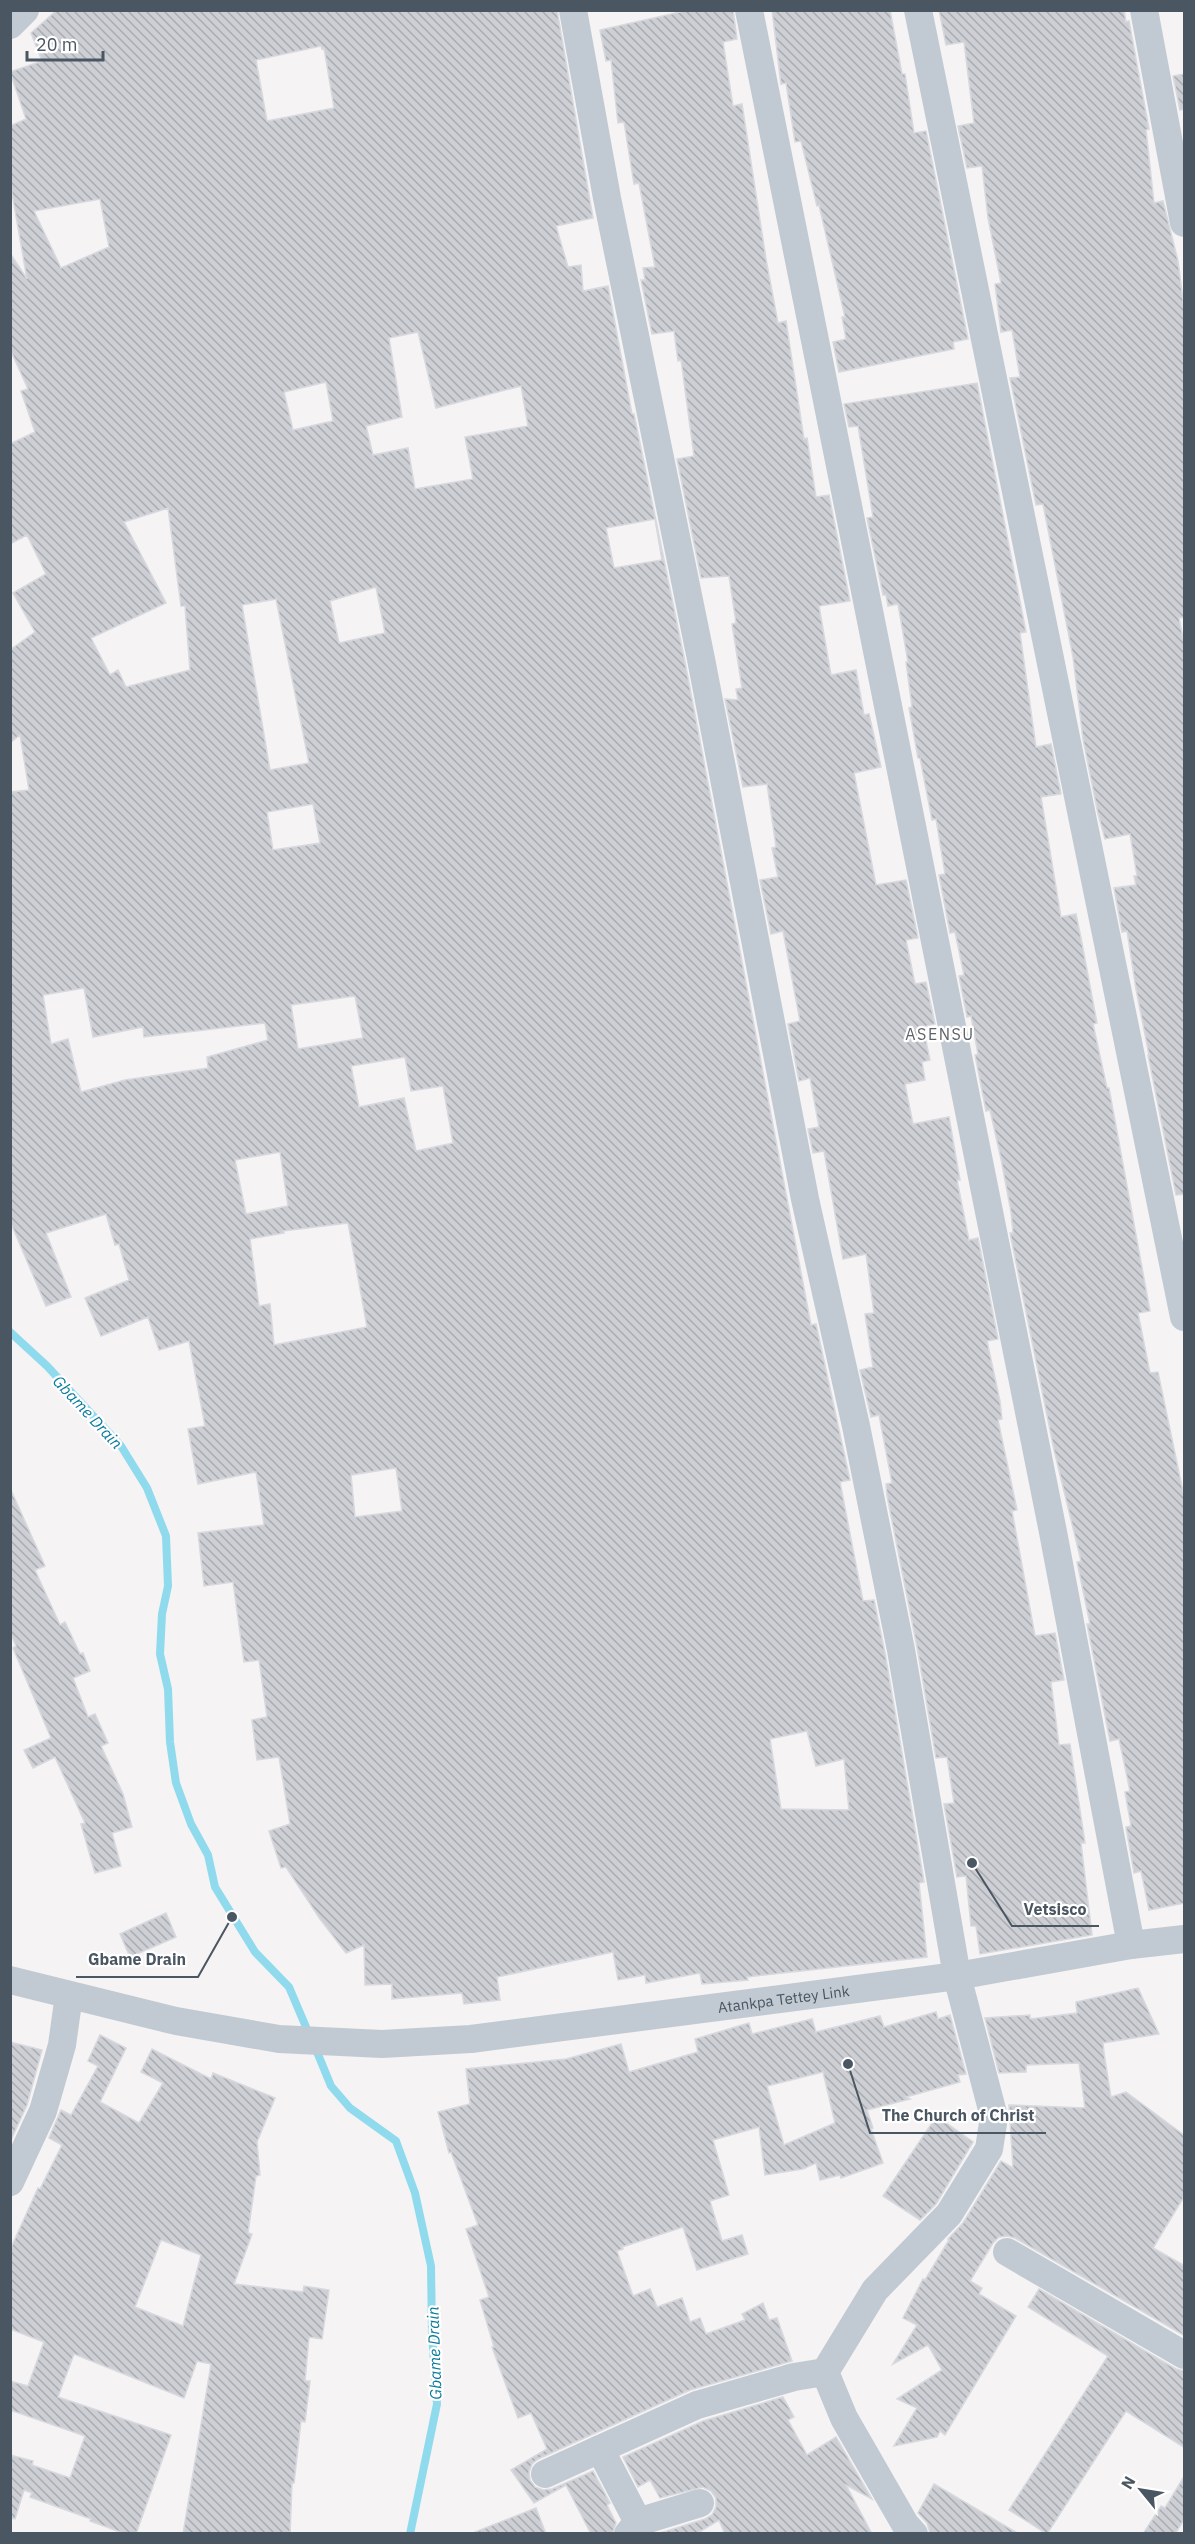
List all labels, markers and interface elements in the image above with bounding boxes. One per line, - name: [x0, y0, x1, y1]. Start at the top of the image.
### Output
- scale bar: [27, 24, 104, 62]
- text: 20 m: [36, 33, 78, 56]
- district label: ASENSU: [905, 1024, 975, 1044]
- water label: Gbame Drain: [49, 1371, 127, 1453]
- callout: Vetsisco: [1012, 1892, 1099, 1926]
- text: Vetsisco: [1024, 1899, 1086, 1919]
- callout: Gbame Drain: [76, 1943, 198, 1977]
- text: Gbame Drain: [88, 1949, 186, 1969]
- street label: Atankpa Tettey Link: [717, 1981, 851, 2016]
- callout: The Church of Christ: [870, 2099, 1046, 2133]
- text: The Church of Christ: [882, 2105, 1034, 2125]
- water label: Gbame Drain: [422, 2306, 446, 2400]
- north arrow: [1111, 2460, 1171, 2520]
- text: N: [1116, 2472, 1140, 2493]

